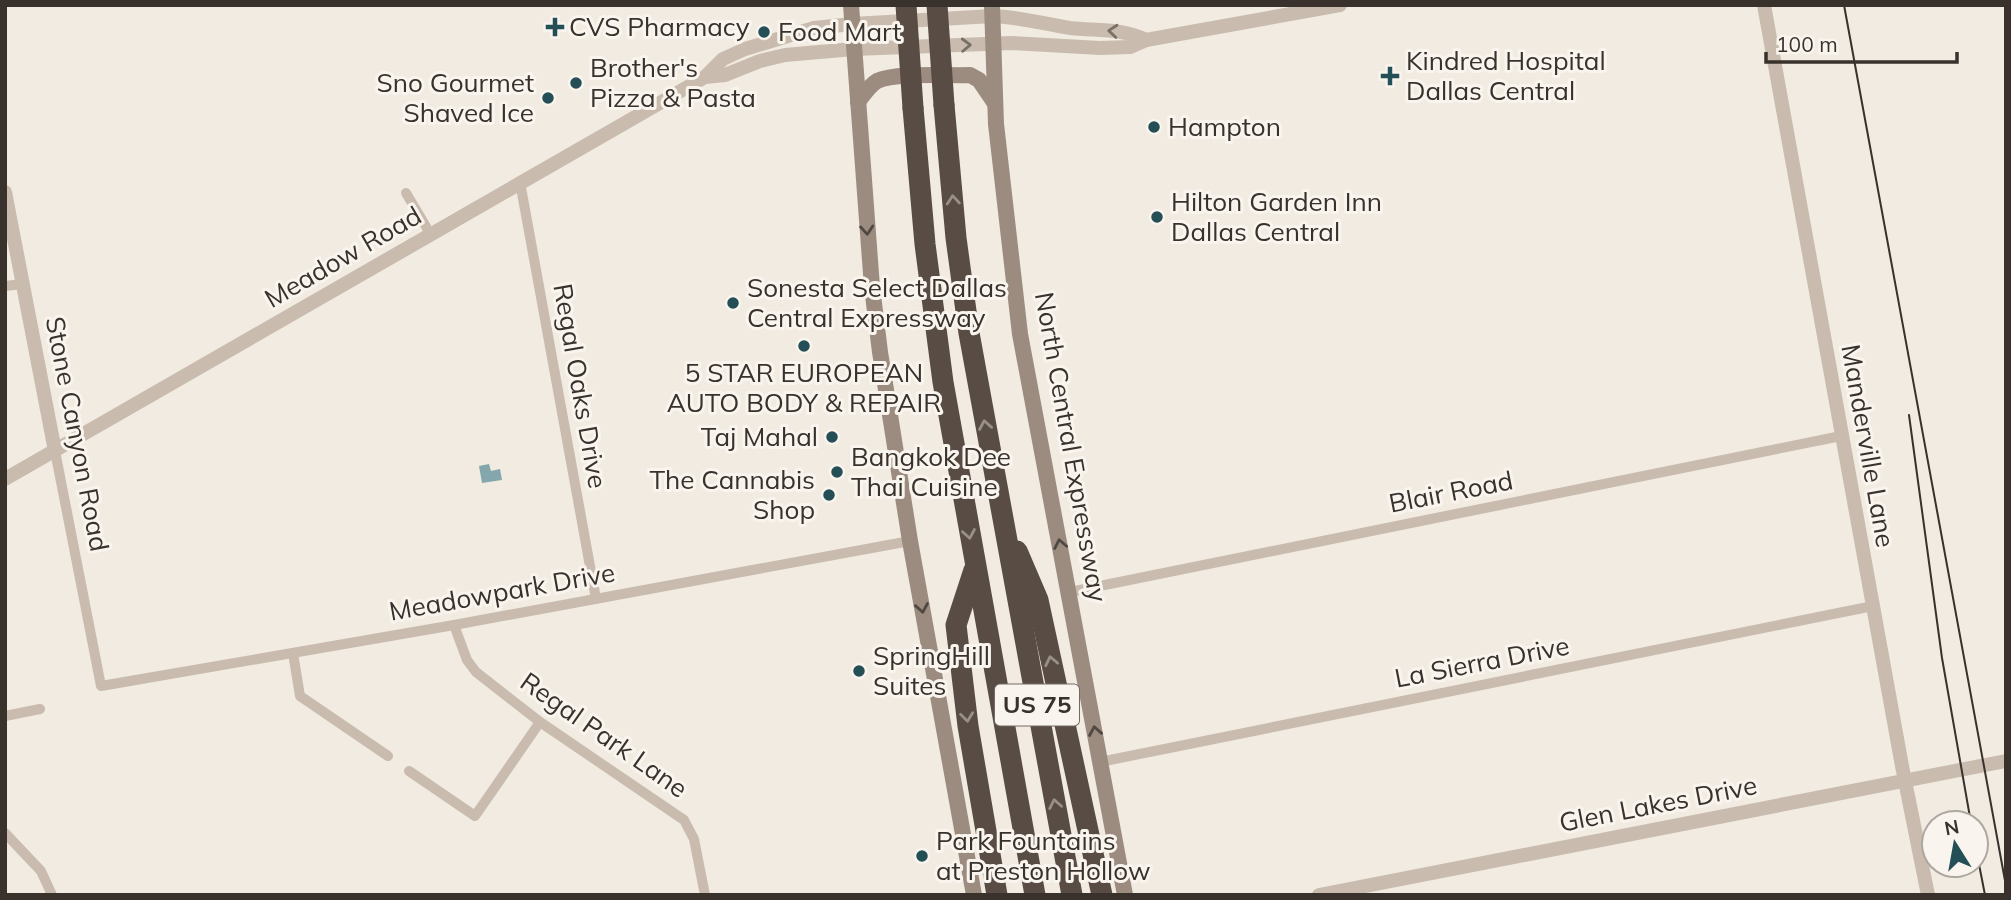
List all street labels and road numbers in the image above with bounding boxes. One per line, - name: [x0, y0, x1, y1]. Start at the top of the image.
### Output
- street label: Meadow Road: [259, 198, 427, 315]
- street label: Regal Oaks Drive: [546, 281, 615, 491]
- street label: North Central Expressway: [1028, 289, 1115, 605]
- street label: Stone Canyon Road: [39, 314, 116, 554]
- street label: Manderville Lane: [1834, 342, 1903, 550]
- street label: Blair Road: [1386, 463, 1516, 520]
- street label: Meadowpark Drive: [387, 555, 617, 628]
- street label: La Sierra Drive: [1392, 628, 1572, 695]
- street label: Regal Park Lane: [514, 665, 694, 805]
- road number: US 75: [995, 684, 1079, 726]
- street label: Glen Lakes Drive: [1556, 768, 1760, 839]

